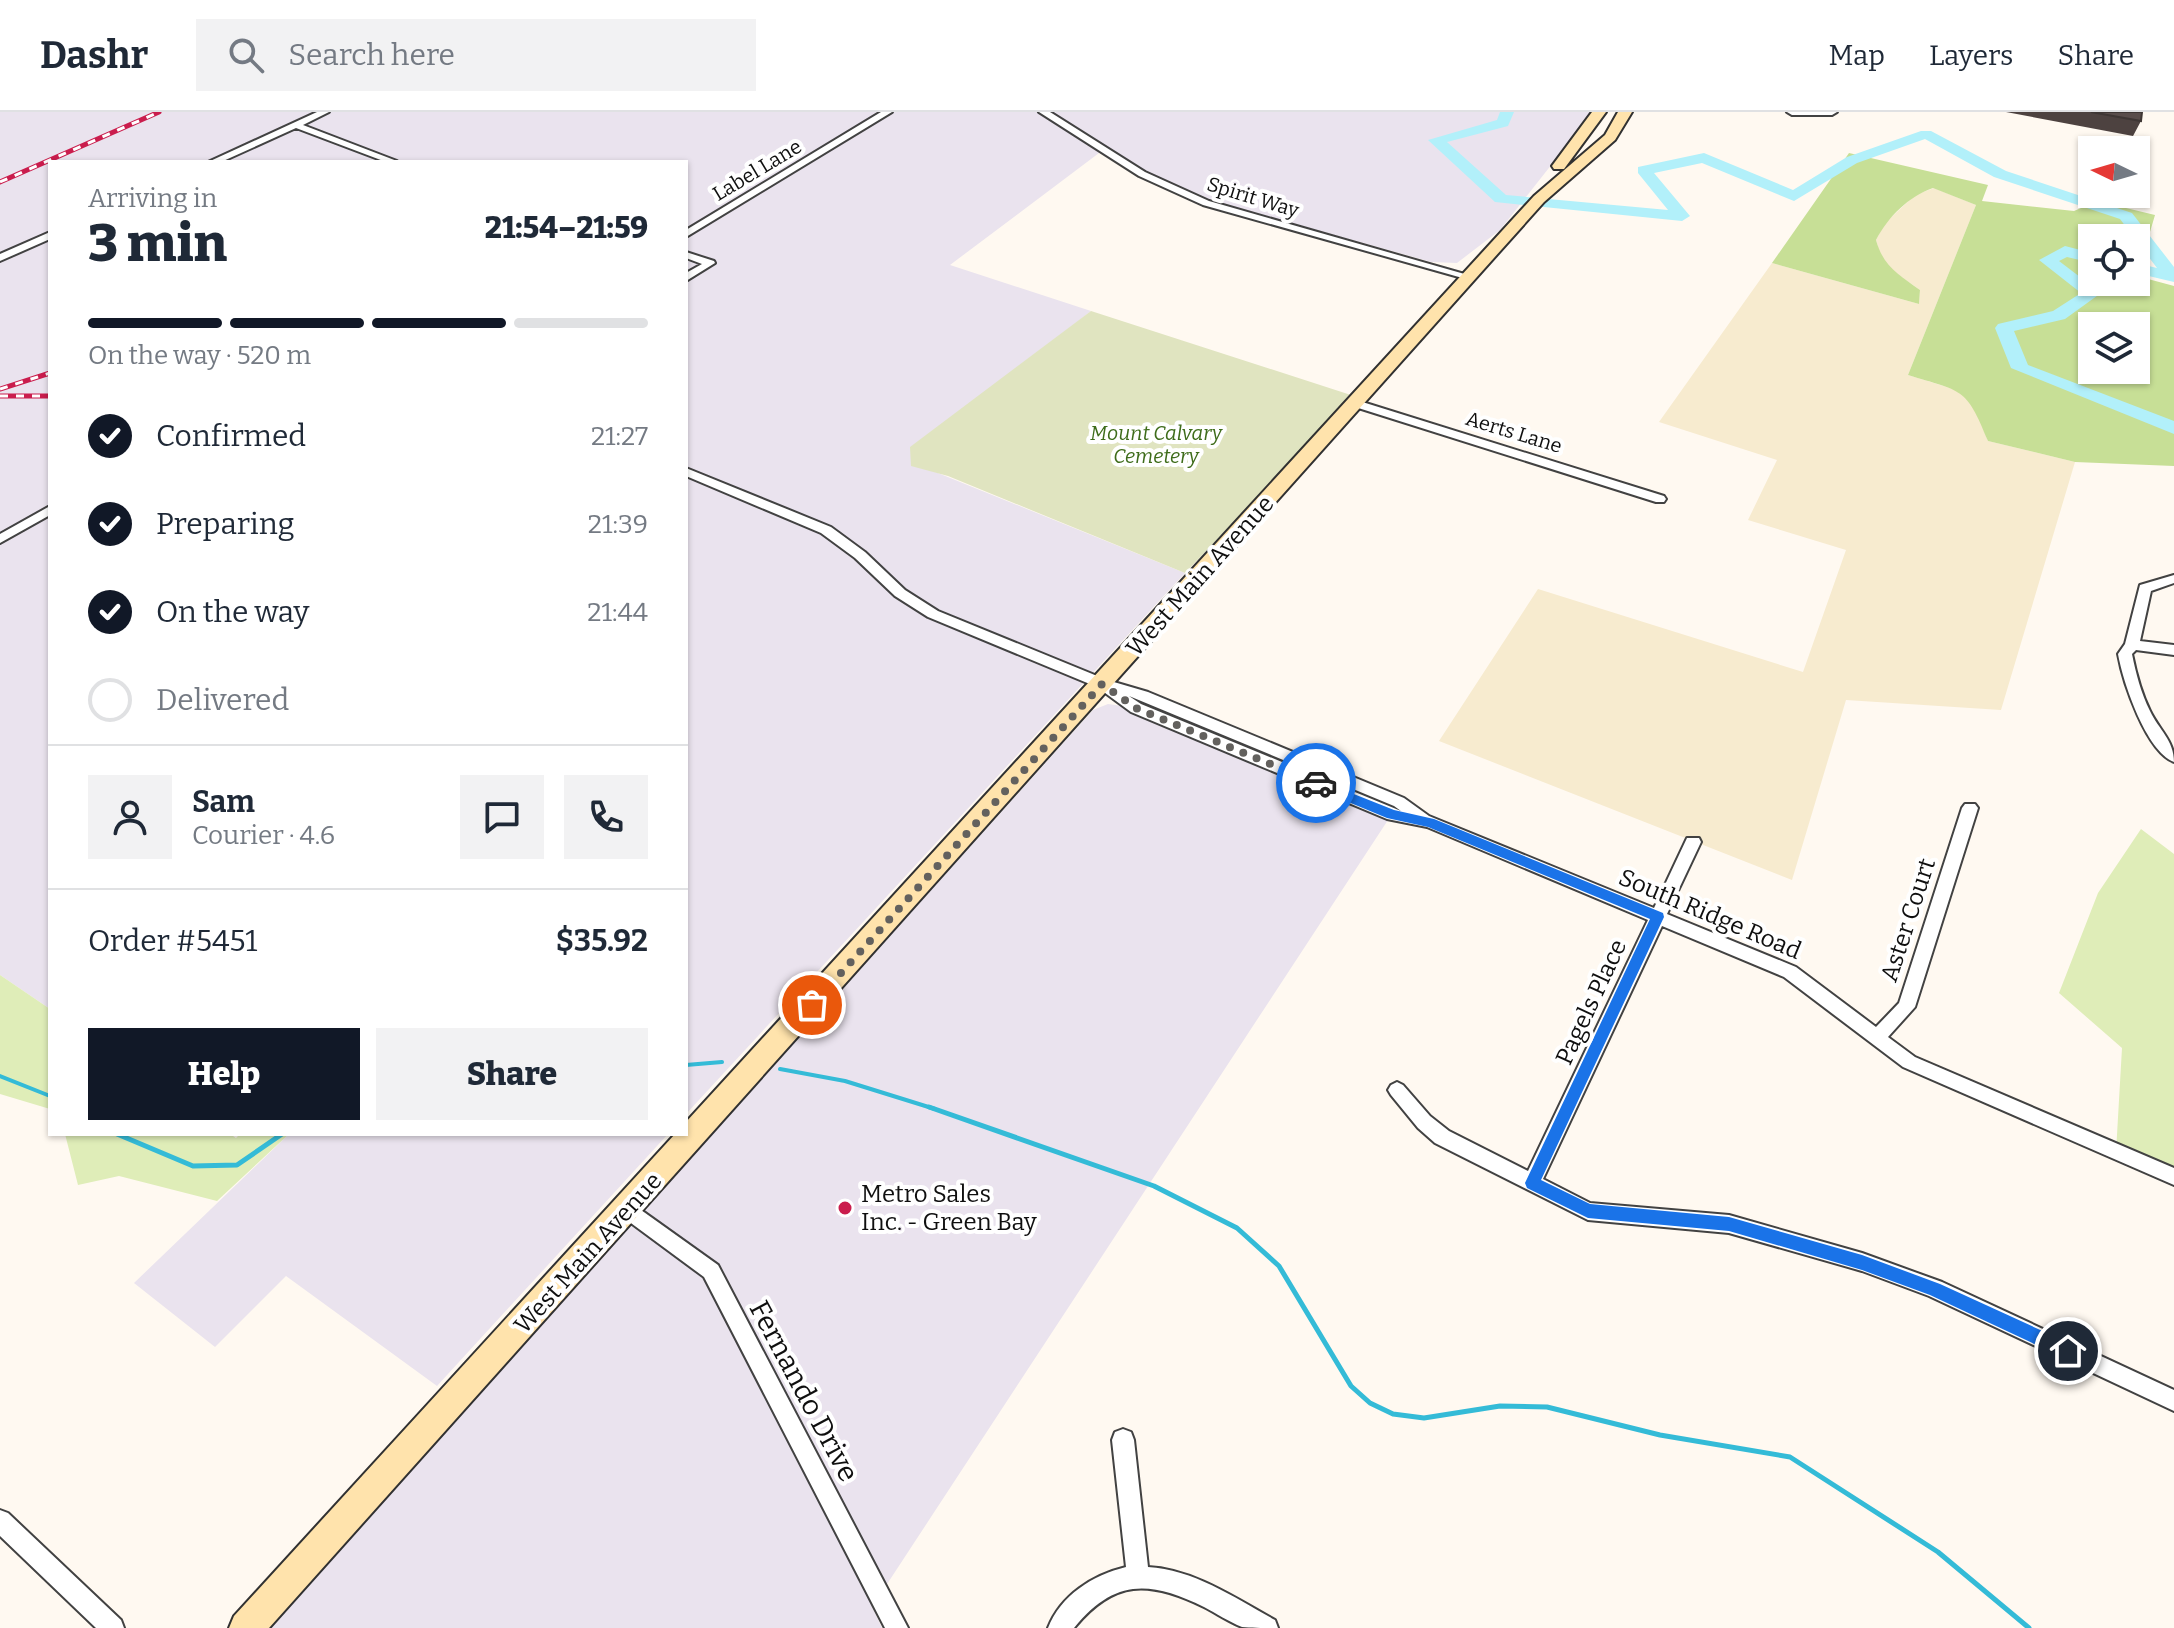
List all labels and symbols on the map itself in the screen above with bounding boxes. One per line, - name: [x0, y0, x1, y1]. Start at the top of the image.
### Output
- street label: Label Lane: [708, 134, 806, 206]
- north arrow: [2078, 136, 2150, 208]
- street label: Spirit Way: [1204, 172, 1302, 222]
- street label: Aerts Lane: [1463, 406, 1565, 458]
- park label: Mount Calvary Cemetery: [1090, 421, 1224, 468]
- street label: West Main Avenue: [1120, 490, 1280, 662]
- courier: [1276, 743, 1356, 823]
- street label: Aster Court: [1875, 855, 1941, 985]
- street label: South Ridge Road: [1615, 863, 1805, 965]
- street label: Pagels Place: [1550, 935, 1632, 1069]
- pin: [778, 971, 846, 1039]
- street label: West Main Avenue: [508, 1167, 668, 1339]
- place label: Metro Sales Inc. - Green Bay: [861, 1180, 1037, 1236]
- marker: Metro Sales Inc. - Green Bay: [836, 1199, 854, 1217]
- street label: Fernando Drive: [743, 1295, 865, 1487]
- pin: [2034, 1317, 2102, 1385]

